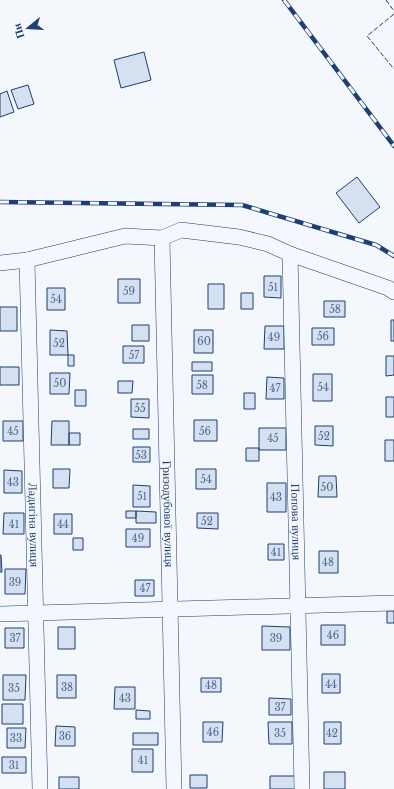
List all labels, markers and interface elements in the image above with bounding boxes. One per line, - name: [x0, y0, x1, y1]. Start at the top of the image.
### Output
- north arrow: [8, 8, 48, 48]
- text: Пн: [9, 21, 27, 40]
- house number: 51: [268, 281, 278, 294]
- house number: 59: [123, 285, 135, 298]
- house number: 54: [50, 293, 62, 306]
- house number: 58: [329, 303, 341, 316]
- house number: 56: [317, 330, 329, 343]
- house number: 49: [268, 331, 280, 344]
- house number: 60: [197, 335, 211, 348]
- house number: 52: [53, 337, 65, 350]
- house number: 57: [129, 349, 140, 362]
- house number: 50: [54, 377, 66, 390]
- house number: 58: [196, 379, 208, 392]
- house number: 54: [317, 381, 329, 394]
- house number: 47: [270, 382, 281, 395]
- house number: 55: [134, 402, 146, 415]
- house number: 45: [7, 425, 19, 438]
- house number: 56: [199, 425, 211, 438]
- house number: 52: [318, 430, 330, 443]
- house number: 45: [267, 432, 279, 445]
- house number: 53: [135, 449, 147, 462]
- street label: Гризодубової вулиця: [160, 461, 177, 568]
- house number: 54: [200, 473, 212, 486]
- house number: 43: [7, 476, 19, 489]
- house number: 50: [321, 481, 333, 494]
- street label: Ладигіна вулиця: [25, 482, 43, 568]
- street label: Попова вулиця: [288, 484, 305, 561]
- house number: 51: [137, 490, 147, 503]
- house number: 43: [270, 491, 282, 504]
- house number: 52: [201, 515, 213, 528]
- house number: 41: [9, 518, 19, 531]
- house number: 44: [57, 518, 69, 531]
- house number: 49: [132, 532, 144, 545]
- house number: 41: [271, 546, 281, 559]
- house number: 48: [322, 556, 334, 569]
- house number: 39: [9, 576, 21, 589]
- house number: 47: [140, 582, 151, 595]
- house number: 46: [327, 629, 339, 642]
- house number: 37: [9, 632, 22, 645]
- house number: 39: [270, 632, 282, 645]
- house number: 44: [325, 678, 337, 691]
- house number: 48: [205, 679, 217, 692]
- house number: 38: [61, 681, 73, 694]
- house number: 35: [8, 682, 20, 695]
- house number: 43: [119, 692, 131, 705]
- house number: 37: [274, 701, 287, 714]
- house number: 46: [207, 726, 219, 739]
- house number: 35: [274, 727, 286, 740]
- house number: 42: [326, 727, 338, 740]
- house number: 36: [59, 730, 71, 743]
- house number: 33: [10, 732, 22, 745]
- house number: 41: [138, 754, 148, 767]
- house number: 31: [9, 759, 19, 772]

